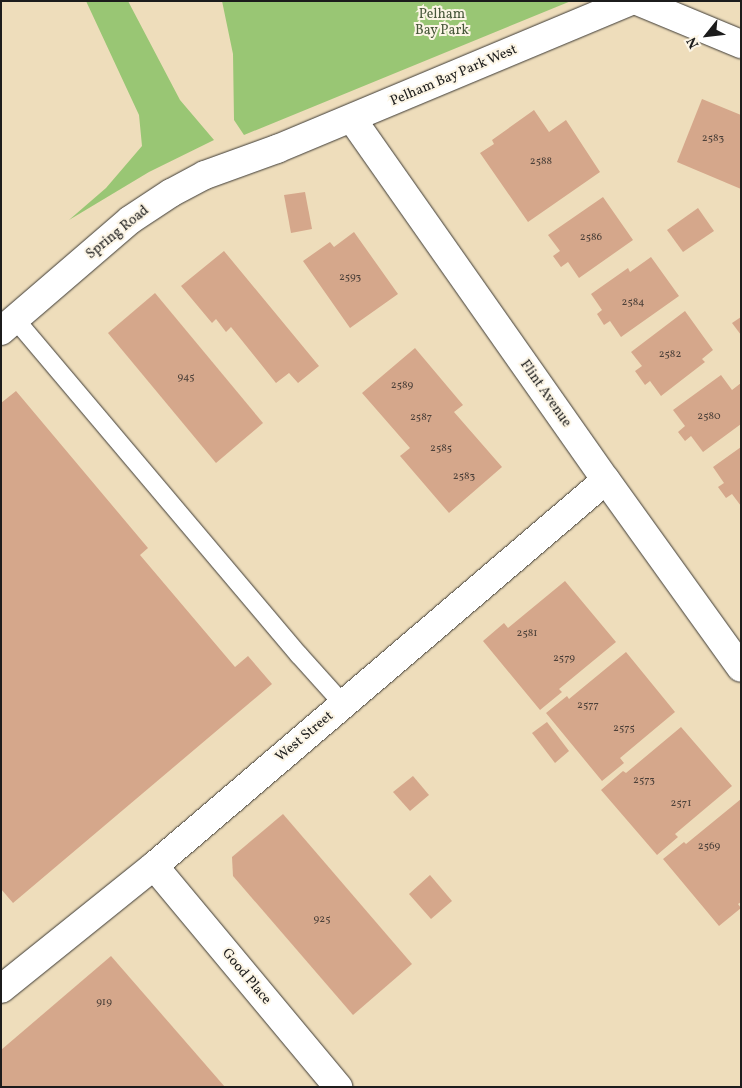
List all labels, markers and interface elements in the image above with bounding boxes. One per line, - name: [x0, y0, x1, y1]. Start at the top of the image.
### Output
- park label: Pelham Bay Park: [415, 7, 469, 40]
- north arrow: [682, 10, 732, 60]
- text: N: [683, 33, 704, 52]
- street label: Pelham Bay Park West: [388, 42, 520, 110]
- house number: 2583: [702, 132, 724, 146]
- house number: 2588: [530, 155, 552, 169]
- street label: Spring Road: [83, 203, 153, 263]
- house number: 2586: [580, 231, 602, 245]
- house number: 2593: [339, 271, 361, 285]
- house number: 2584: [621, 296, 645, 310]
- house number: 2582: [659, 348, 681, 362]
- street label: Flint Avenue: [516, 357, 574, 431]
- house number: 945: [178, 371, 194, 385]
- house number: 2589: [391, 379, 413, 393]
- house number: 2580: [697, 410, 721, 424]
- house number: 2587: [410, 411, 432, 425]
- house number: 2585: [430, 442, 452, 456]
- house number: 2583: [453, 470, 475, 484]
- house number: 2581: [516, 627, 538, 641]
- house number: 2579: [553, 652, 575, 666]
- house number: 2577: [577, 699, 599, 713]
- street label: West Street: [273, 708, 337, 766]
- house number: 2575: [613, 722, 635, 736]
- house number: 2573: [633, 774, 655, 788]
- house number: 2571: [671, 797, 691, 811]
- house number: 2569: [698, 840, 720, 854]
- house number: 925: [314, 913, 330, 927]
- street label: Good Place: [218, 946, 274, 1008]
- house number: 919: [96, 996, 112, 1010]

